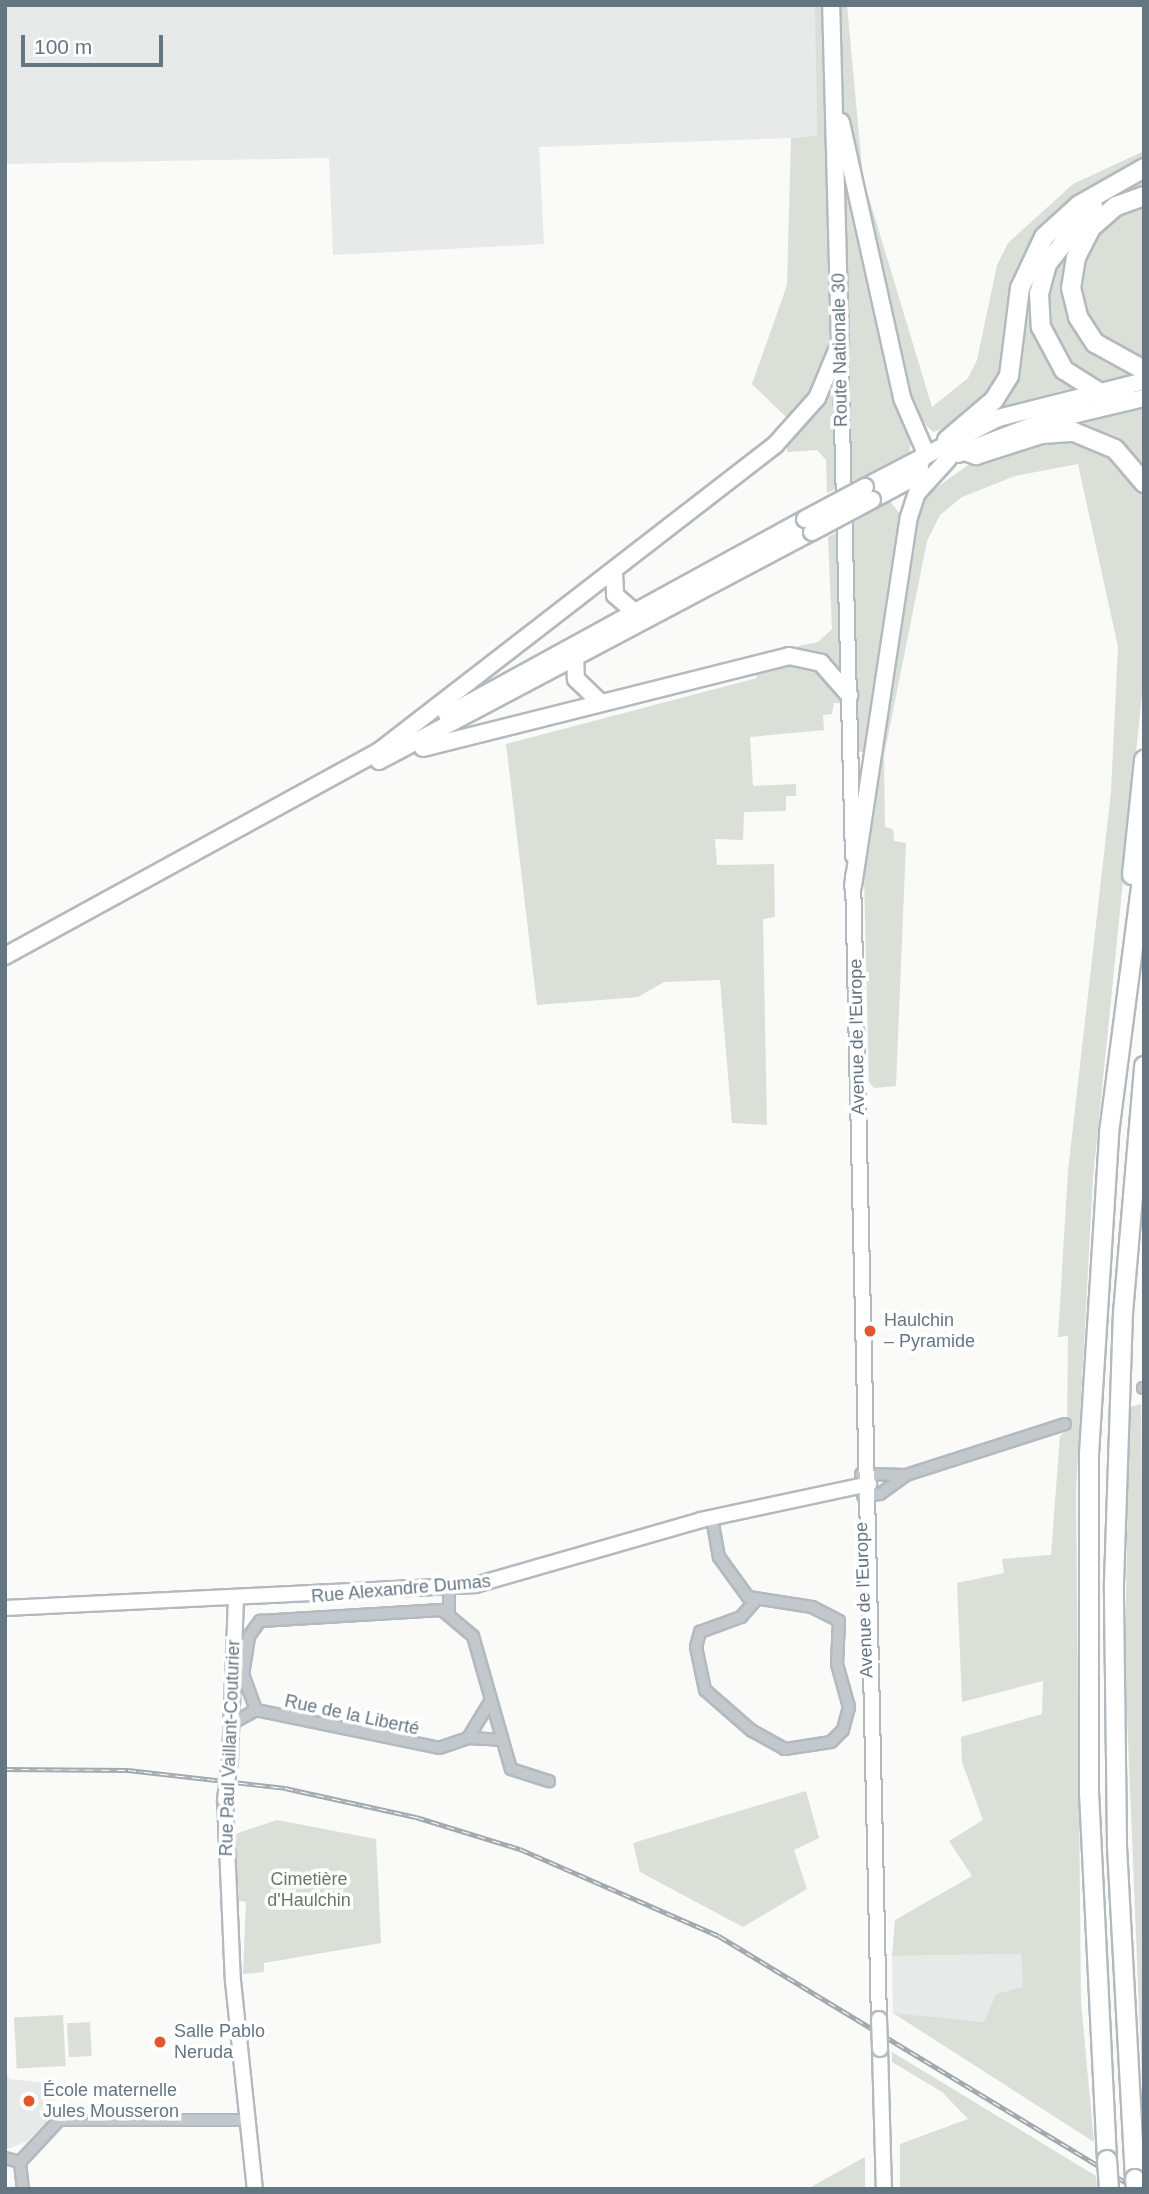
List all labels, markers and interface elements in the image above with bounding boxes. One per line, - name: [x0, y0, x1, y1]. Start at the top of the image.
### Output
- scale bar: [24, 21, 166, 65]
- text: 100 m: [34, 35, 92, 58]
- street label: Route Nationale 30: [828, 273, 852, 427]
- street label: Avenue de l'Europe: [845, 959, 869, 1115]
- place label: Haulchin – Pyramide: [884, 1310, 975, 1352]
- marker: Haulchin – Pyramide: [862, 1323, 878, 1339]
- street label: Avenue de l'Europe: [850, 1522, 878, 1678]
- street label: Rue Alexandre Dumas: [310, 1570, 492, 1608]
- street label: Rue Paul Vaillant-Couturier: [215, 1639, 245, 1857]
- street label: Rue de la Liberté: [283, 1690, 421, 1740]
- park label: Cimetière d'Haulchin: [267, 1869, 351, 1912]
- place label: Salle Pablo Neruda: [174, 2021, 265, 2064]
- marker: Salle Pablo Neruda: [152, 2034, 168, 2050]
- place label: École maternelle Jules Mousseron: [43, 2080, 179, 2122]
- marker: École maternelle Jules Mousseron: [21, 2093, 37, 2109]

